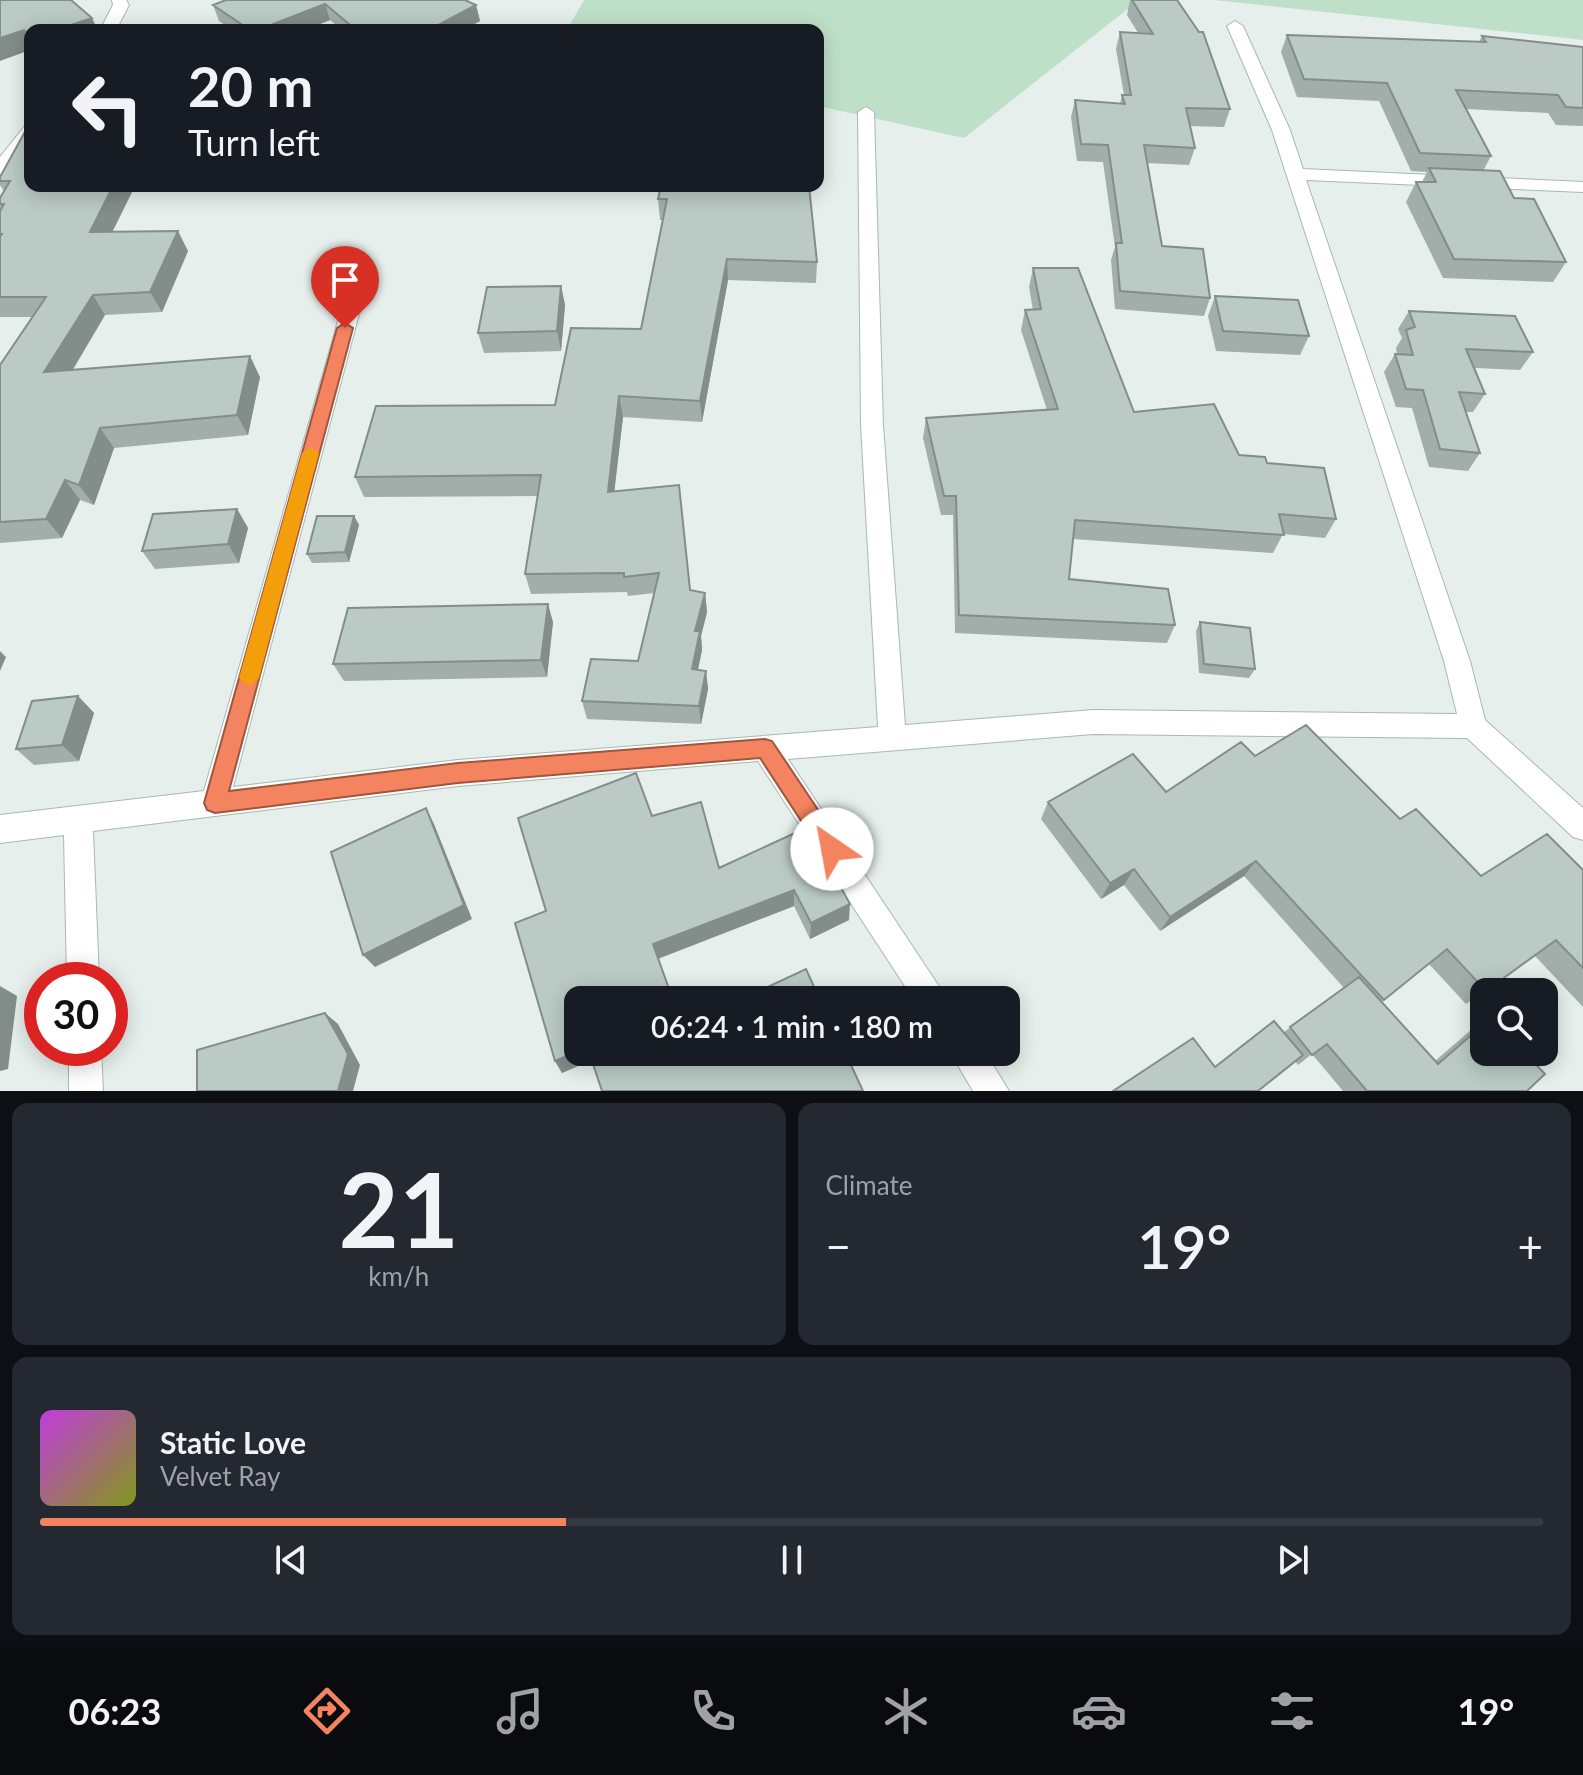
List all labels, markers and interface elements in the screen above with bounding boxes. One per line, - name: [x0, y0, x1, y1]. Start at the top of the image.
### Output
- text: 20 m: [188, 52, 313, 119]
- icon: left: [56, 56, 160, 160]
- text: Turn left: [188, 120, 320, 164]
- pin: [311, 246, 379, 328]
- icon: arrive: [323, 258, 367, 302]
- position arrow: [790, 807, 874, 891]
- speed limit sign: 30: [24, 962, 128, 1066]
- map controls: [1470, 978, 1558, 1066]
- button: search: [1470, 978, 1558, 1066]
- text: 06:24 · 1 min · 180 m: [651, 1008, 933, 1044]
- text: 21: [338, 1145, 459, 1270]
- text: Climate: [826, 1169, 912, 1201]
- text: 19°: [1137, 1210, 1232, 1282]
- text: −: [826, 1220, 851, 1272]
- text: +: [1517, 1220, 1543, 1272]
- text: km/h: [368, 1260, 429, 1292]
- text: Static Love: [160, 1424, 306, 1460]
- text: Velvet Ray: [160, 1460, 280, 1492]
- icon: previous: [269, 1538, 313, 1582]
- icon: pause: [770, 1538, 814, 1582]
- icon: next: [1271, 1538, 1315, 1582]
- icon: directions: [299, 1683, 355, 1739]
- icon: music: [492, 1683, 548, 1739]
- icon: phone: [685, 1683, 741, 1739]
- icon: climate: [878, 1683, 934, 1739]
- icon: car: [1071, 1683, 1127, 1739]
- icon: filters: [1264, 1683, 1320, 1739]
- text: 06:23: [69, 1689, 161, 1733]
- text: 19°: [1458, 1689, 1514, 1733]

